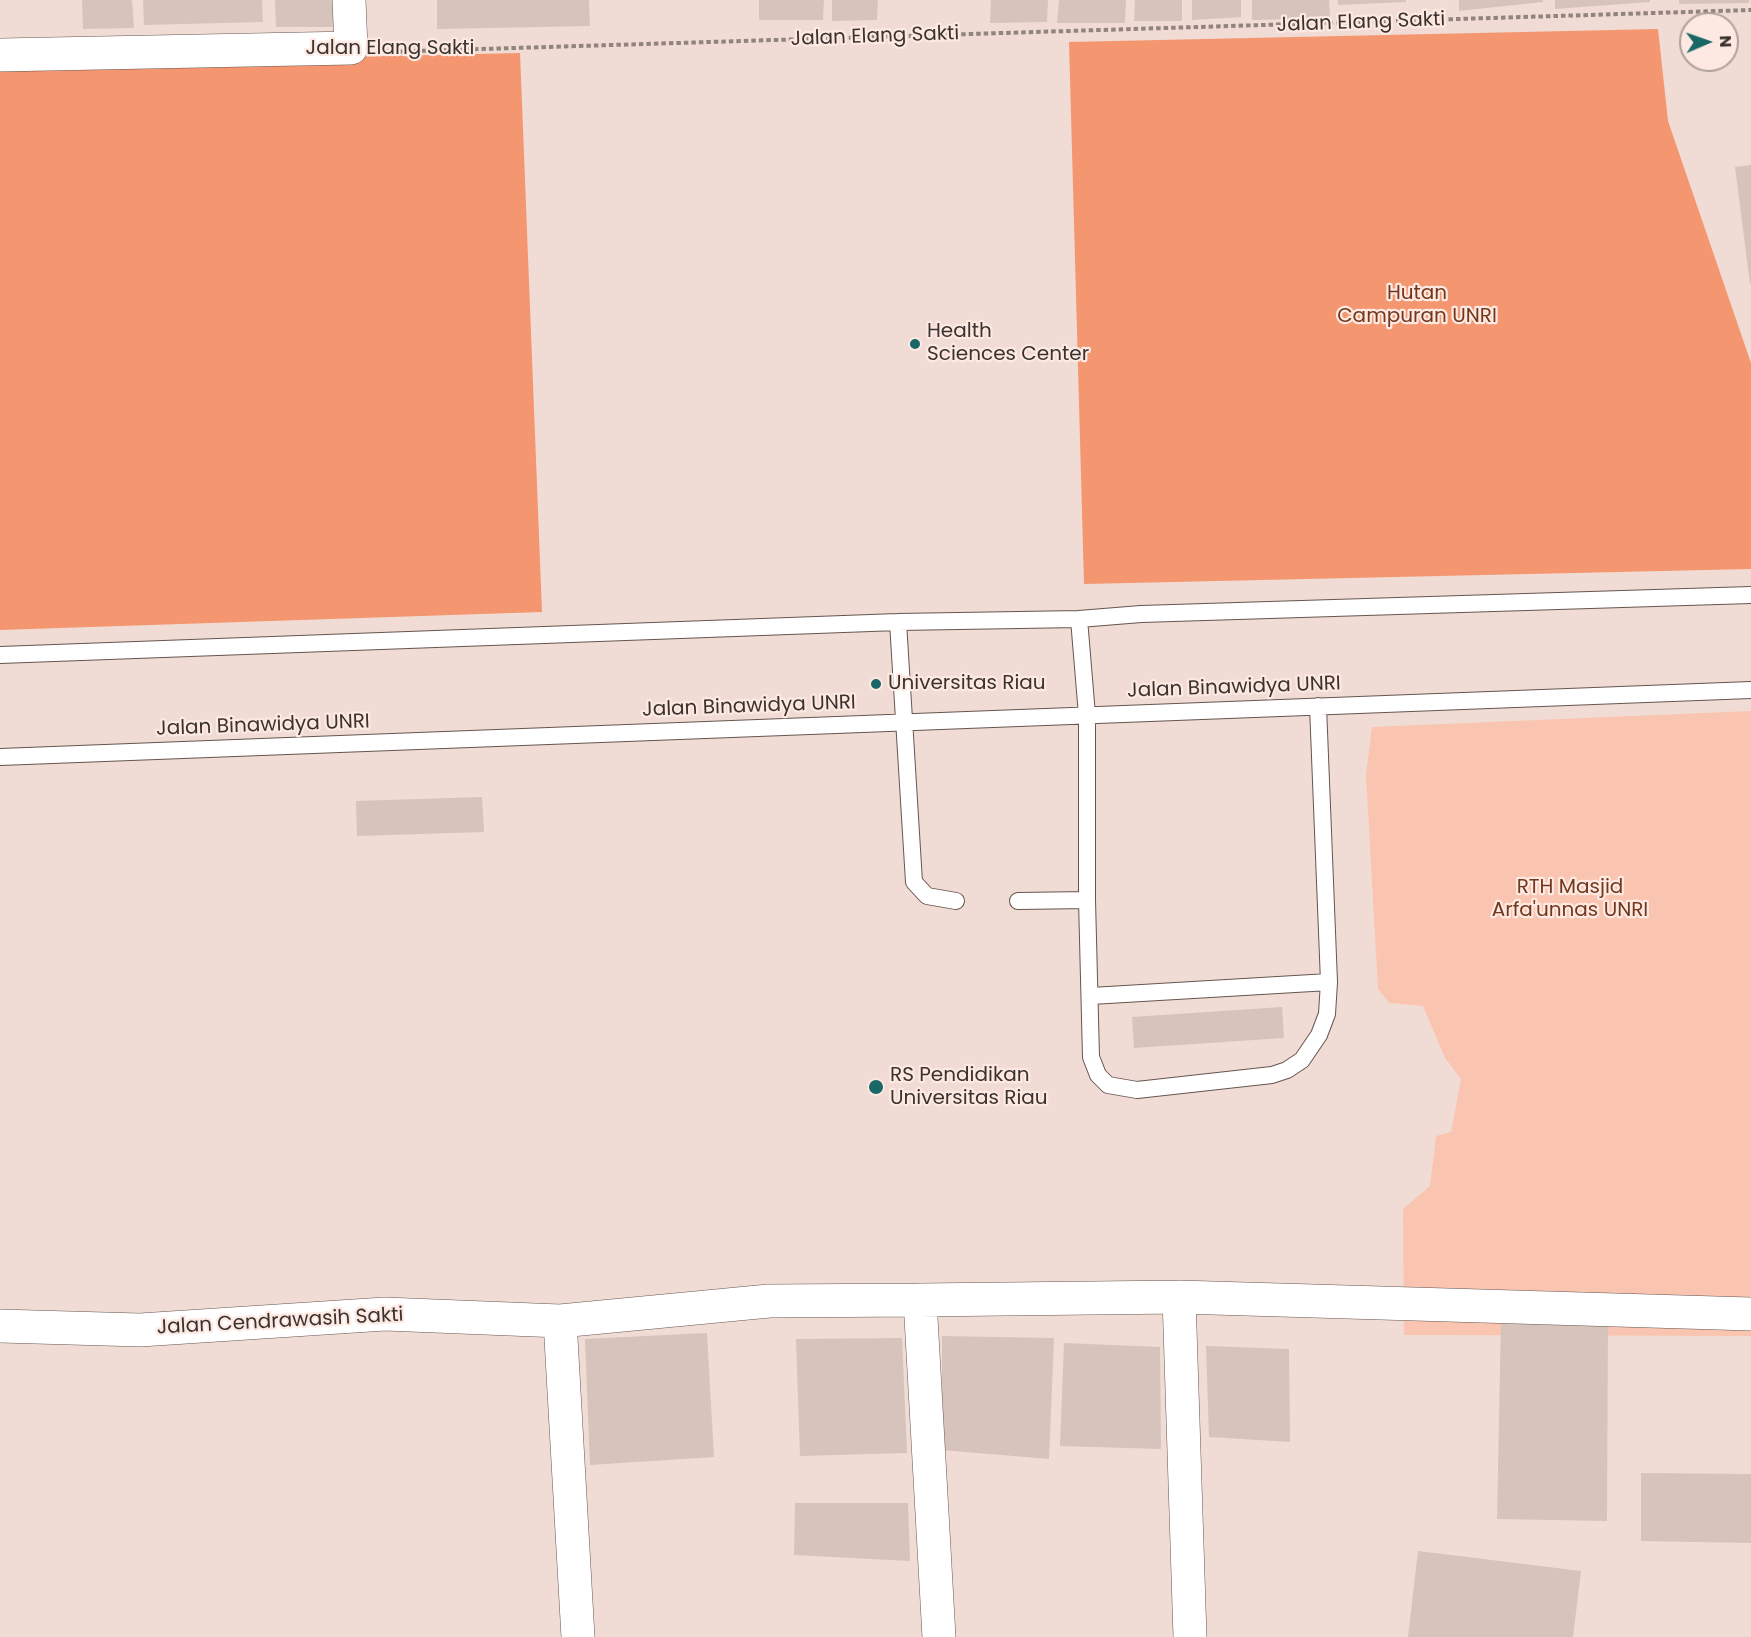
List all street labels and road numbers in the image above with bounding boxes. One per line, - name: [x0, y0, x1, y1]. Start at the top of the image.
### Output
- street label: Jalan Elang Sakti: [1276, 8, 1446, 38]
- street label: Jalan Elang Sakti: [790, 22, 960, 52]
- street label: Jalan Elang Sakti: [306, 37, 474, 61]
- street label: Jalan Binawidya UNRI: [1127, 672, 1341, 704]
- street label: Jalan Binawidya UNRI: [642, 691, 856, 723]
- street label: Jalan Binawidya UNRI: [156, 710, 370, 742]
- street label: Jalan Cendrawasih Sakti: [156, 1304, 404, 1340]

